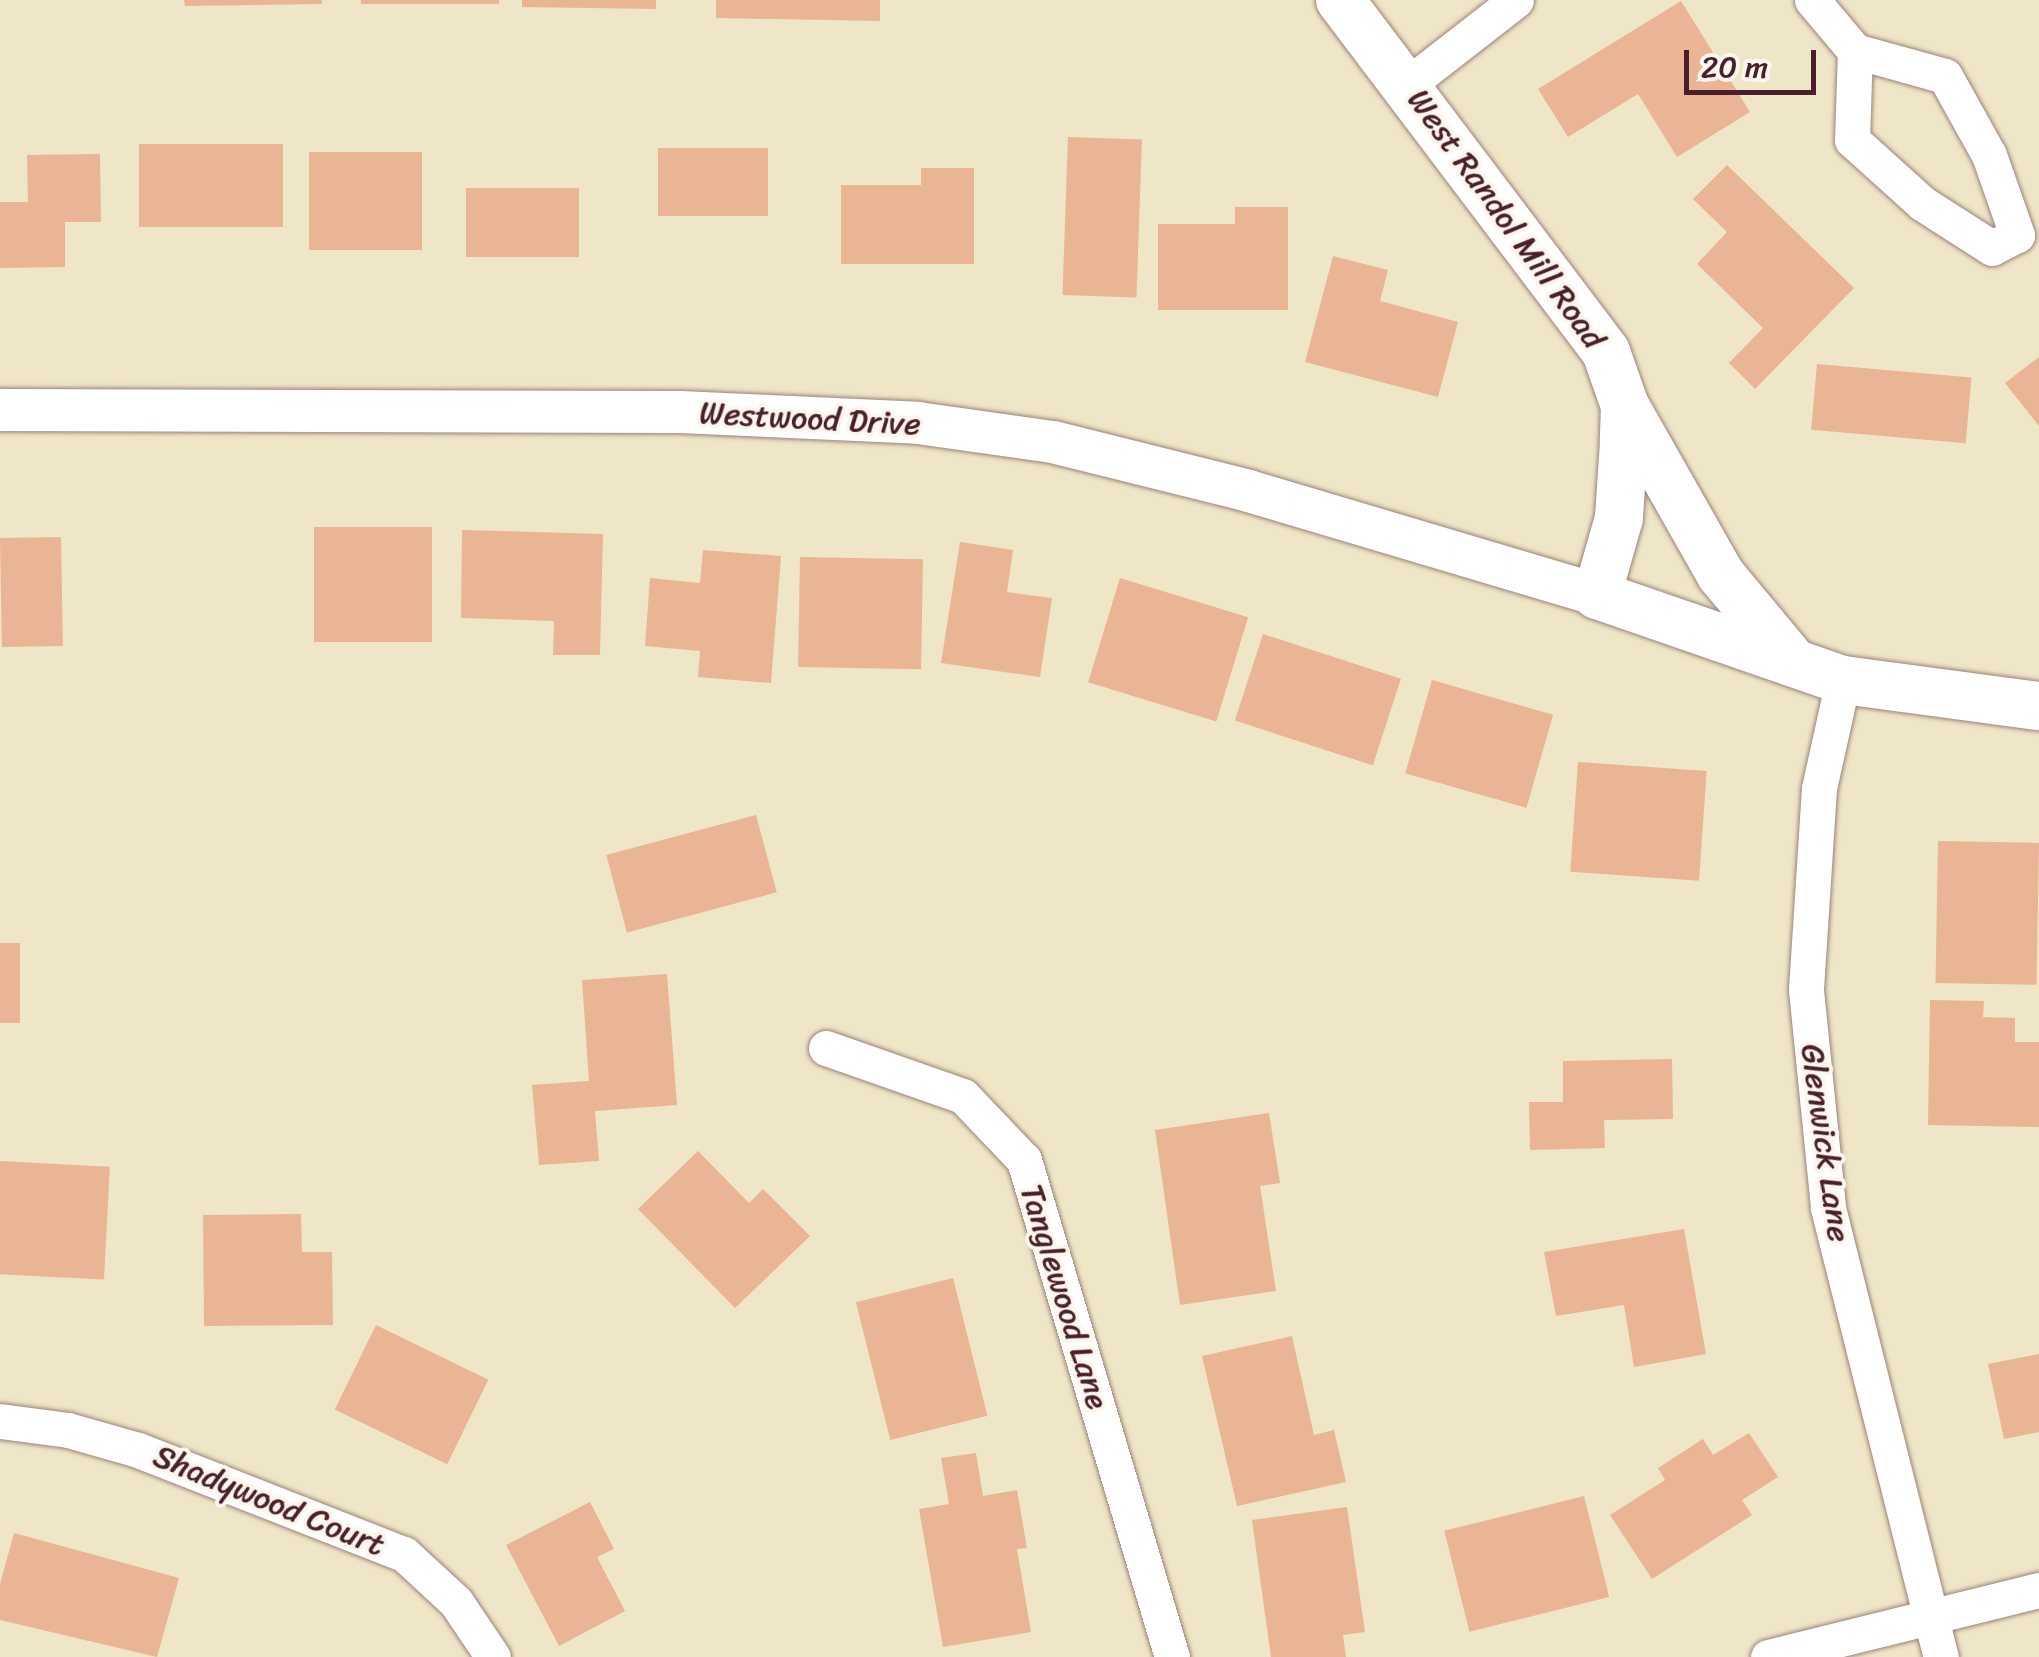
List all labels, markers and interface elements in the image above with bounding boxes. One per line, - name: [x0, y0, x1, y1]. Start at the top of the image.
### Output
- scale bar: [1689, 30, 1822, 92]
- text: 20 m: [1701, 40, 1768, 94]
- street label: West Randol Mill Road: [1399, 82, 1613, 356]
- street label: Westwood Drive: [698, 394, 922, 444]
- street label: Glenwick Lane: [1792, 1042, 1858, 1244]
- street label: Tanglewood Lane: [1011, 1180, 1117, 1414]
- street label: Shadywood Court: [148, 1437, 390, 1565]

